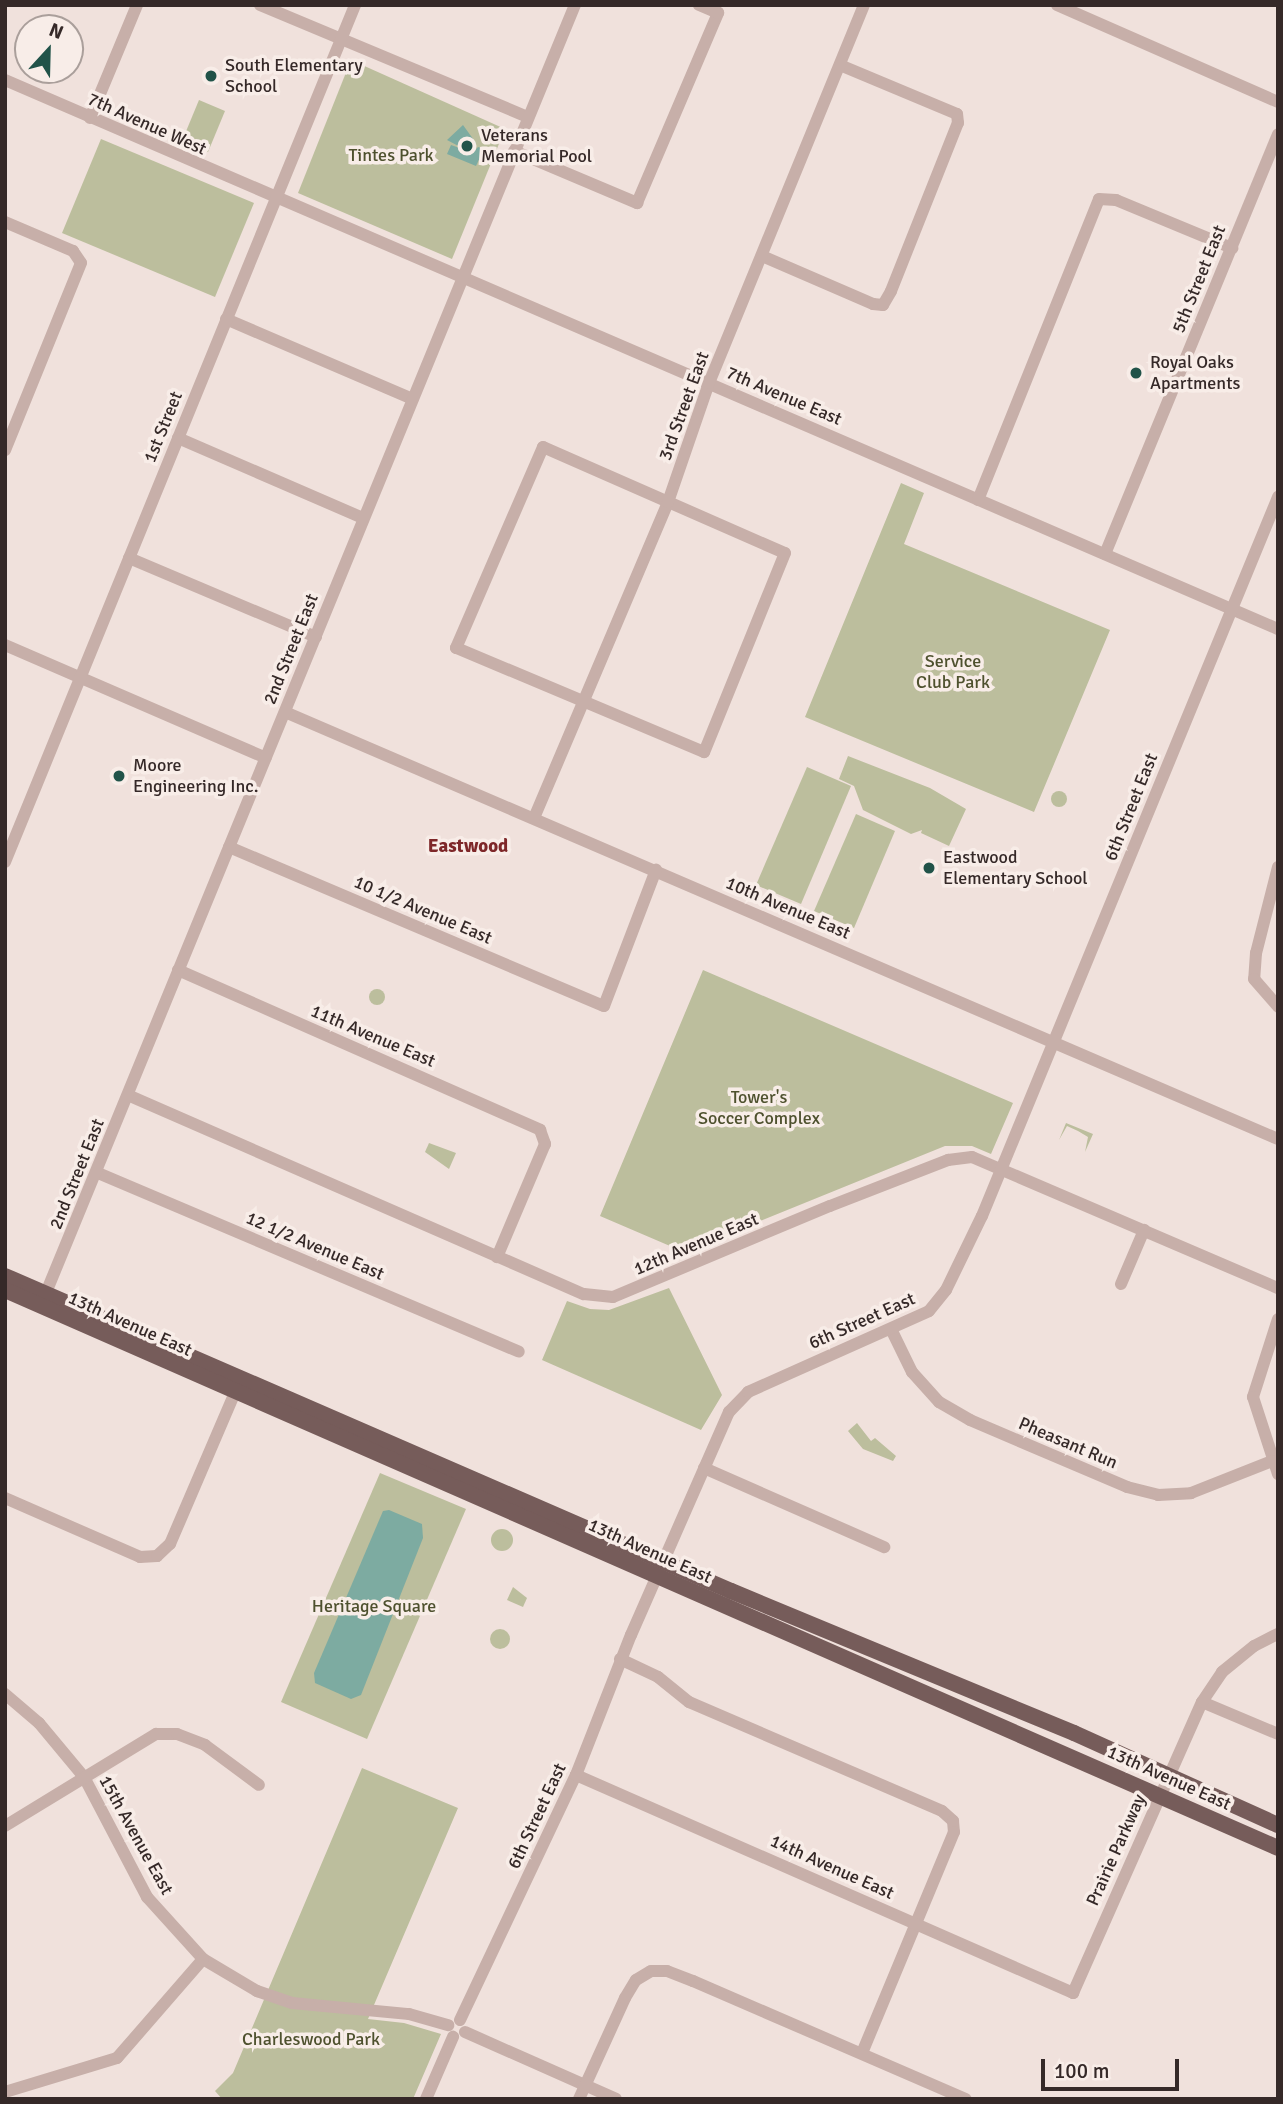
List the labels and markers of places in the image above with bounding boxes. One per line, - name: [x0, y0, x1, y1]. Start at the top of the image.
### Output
- place label: South Elementary School: [225, 55, 363, 98]
- marker: South Elementary School: [203, 68, 219, 84]
- place label: Veterans Memorial Pool: [481, 125, 592, 168]
- marker: Veterans Memorial Pool: [459, 138, 475, 154]
- place label: Royal Oaks Apartments: [1150, 352, 1240, 394]
- marker: Royal Oaks Apartments: [1128, 365, 1144, 381]
- place label: Moore Engineering Inc.: [133, 755, 259, 798]
- marker: Moore Engineering Inc.: [111, 768, 127, 784]
- place label: Eastwood Elementary School: [943, 847, 1088, 890]
- marker: Eastwood Elementary School: [921, 860, 937, 876]

